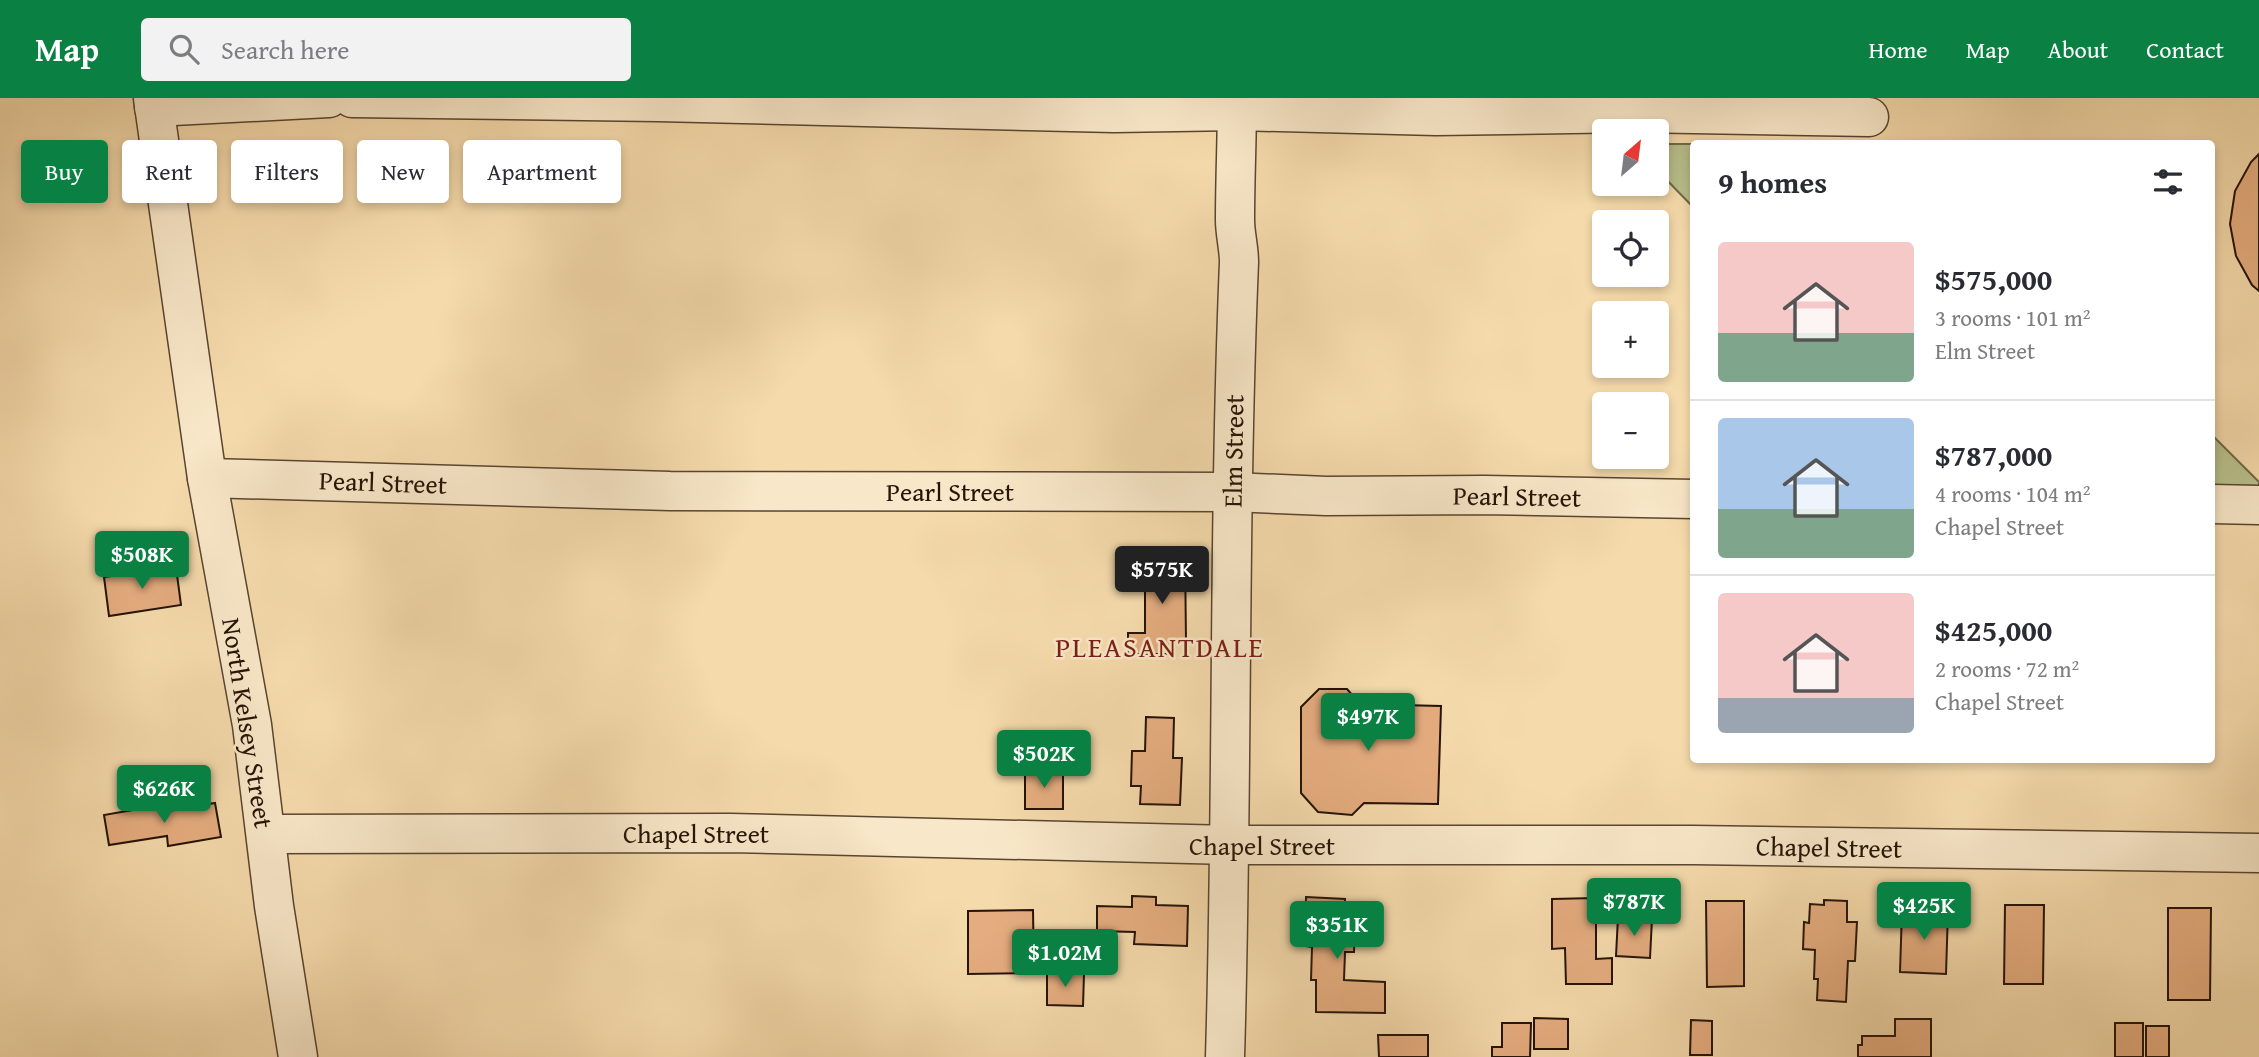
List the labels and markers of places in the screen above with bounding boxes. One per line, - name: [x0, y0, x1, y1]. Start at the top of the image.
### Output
- pin: $508K: [93, 532, 191, 591]
- pin: $575K: [1113, 546, 1211, 606]
- pin: $497K: [1319, 694, 1417, 753]
- pin: $502K: [995, 730, 1093, 790]
- pin: $626K: [115, 766, 213, 825]
- pin: $787K: [1585, 878, 1683, 938]
- pin: $425K: [1875, 882, 1973, 942]
- pin: $351K: [1288, 902, 1386, 961]
- pin: $1.02M: [1008, 930, 1122, 989]

